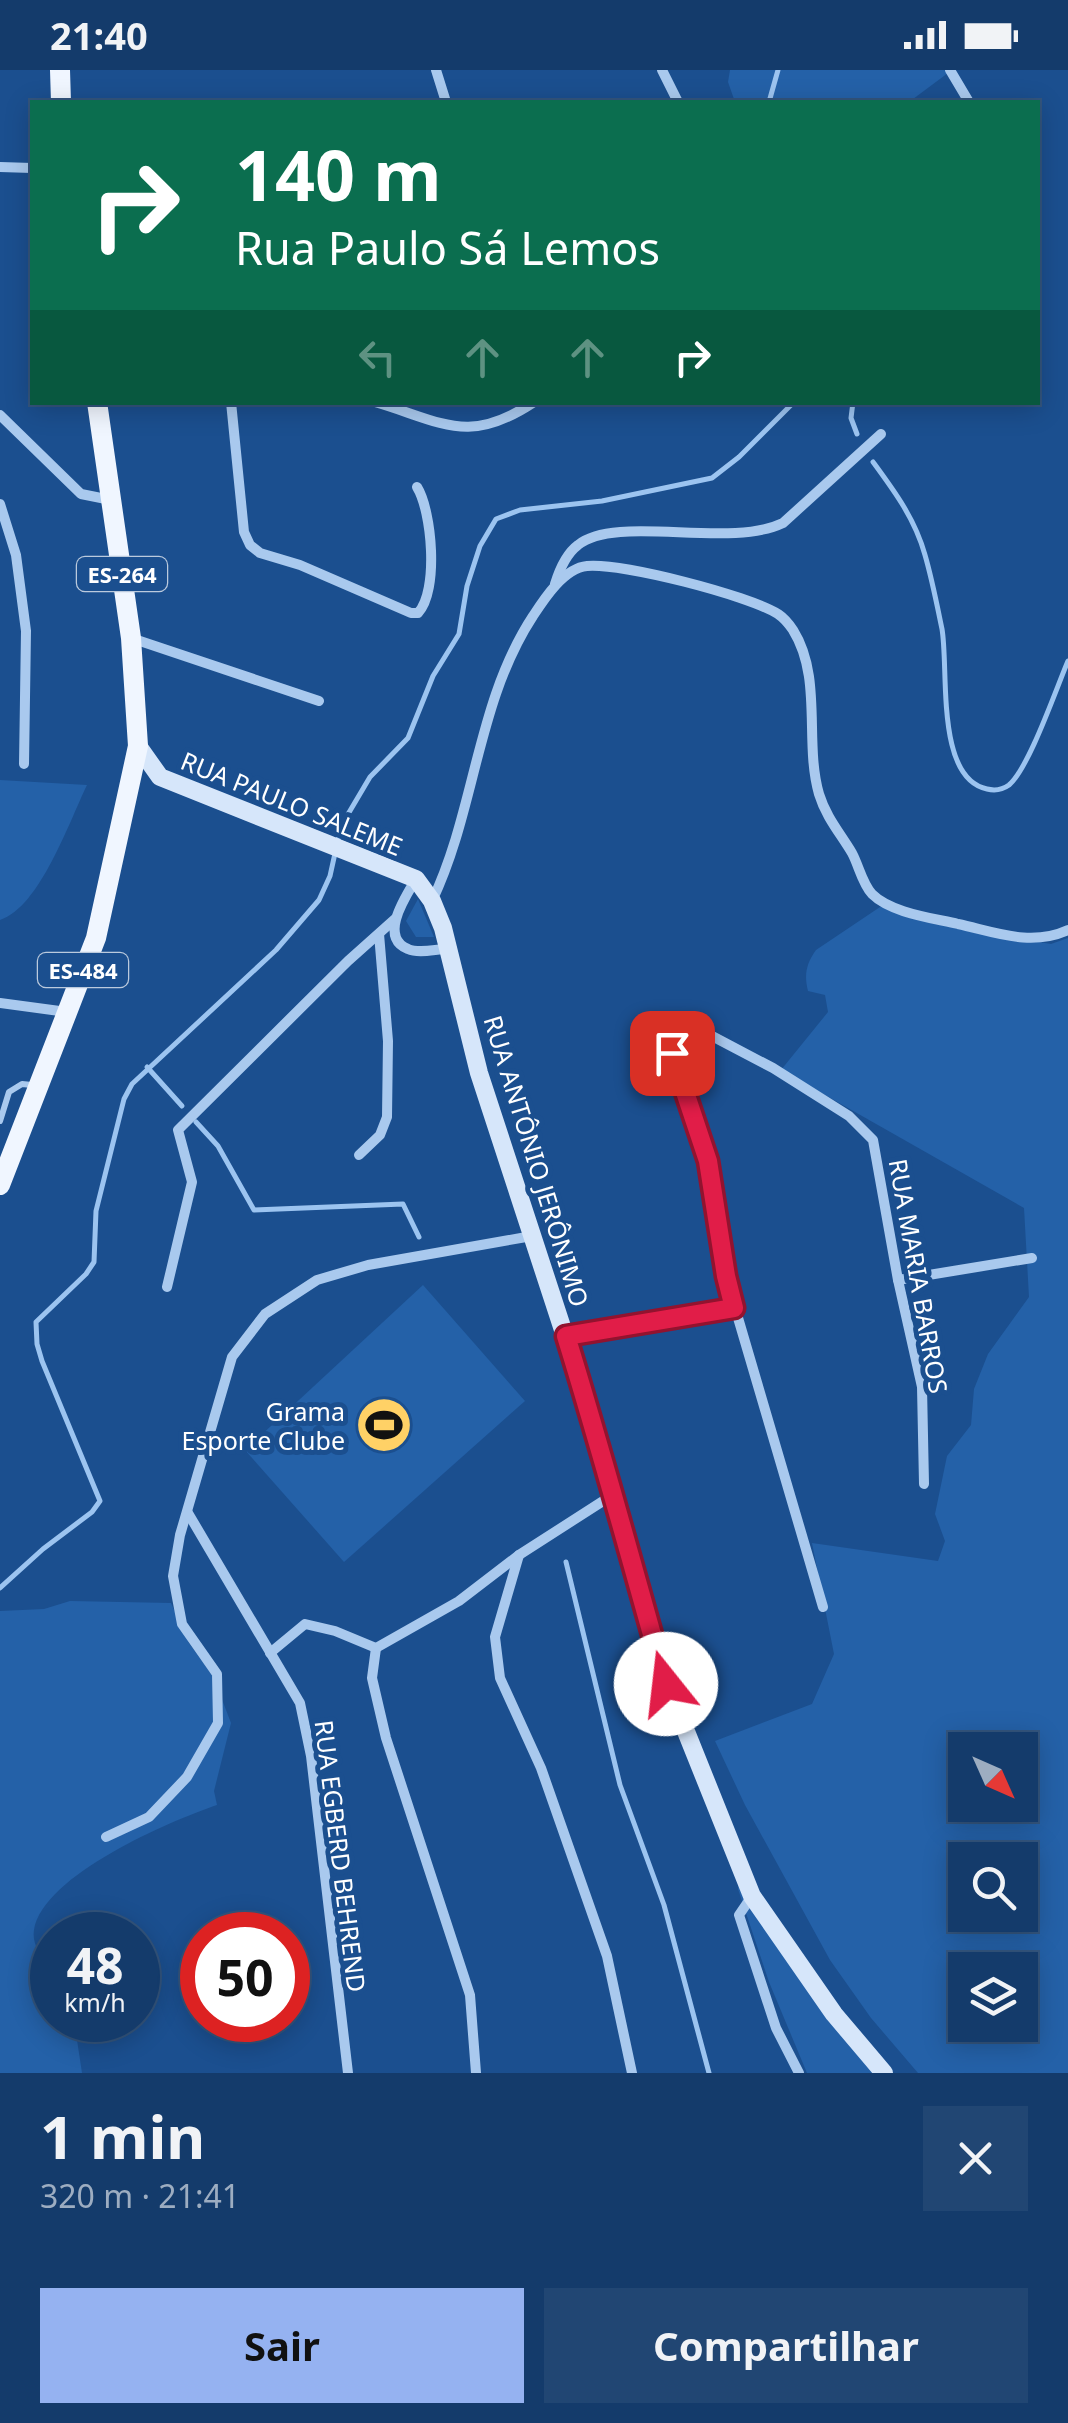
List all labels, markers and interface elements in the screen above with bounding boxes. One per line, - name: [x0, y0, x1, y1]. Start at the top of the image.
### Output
- text: 21:40: [50, 9, 148, 61]
- text: 140 m: [235, 126, 442, 222]
- icon: right: [70, 140, 200, 270]
- text: Rua Paulo Sá Lemos: [235, 217, 660, 278]
- icon: left: [350, 330, 405, 385]
- icon: ahead: [455, 330, 510, 385]
- icon: ahead: [560, 330, 615, 385]
- icon: right: [665, 330, 720, 385]
- road number: ES-264: [77, 557, 167, 591]
- street label: RUA PAULO SALEME: [176, 743, 408, 863]
- road number: ES-484: [38, 953, 128, 987]
- street label: RUA ANTÔNIO JERÔNIMO: [476, 1011, 598, 1311]
- pin: [630, 1011, 715, 1096]
- icon: arrive: [645, 1026, 700, 1081]
- street label: RUA MARIA BARROS: [882, 1156, 956, 1396]
- place label: Grama Esporte Clube: [181, 1394, 345, 1457]
- sports icon: Grama Esporte Clube: [354, 1395, 414, 1455]
- position arrow: [614, 1632, 718, 1736]
- street label: RUA EGBERD BEHREND: [307, 1718, 375, 1994]
- north arrow: [948, 1732, 1038, 1822]
- map controls: [948, 1732, 1038, 2042]
- button: search: [948, 1842, 1038, 1932]
- speed limit sign: 50: [180, 1912, 310, 2042]
- text: 48: [66, 1931, 124, 1999]
- button: layers: [948, 1952, 1038, 2042]
- text: km/h: [64, 1985, 126, 2019]
- text: 1 min: [40, 2095, 205, 2177]
- button: close: [923, 2106, 1028, 2211]
- text: 320 m · 21:41: [40, 2174, 240, 2217]
- button: Sair: [40, 2288, 524, 2403]
- button: Compartilhar: [544, 2288, 1028, 2403]

